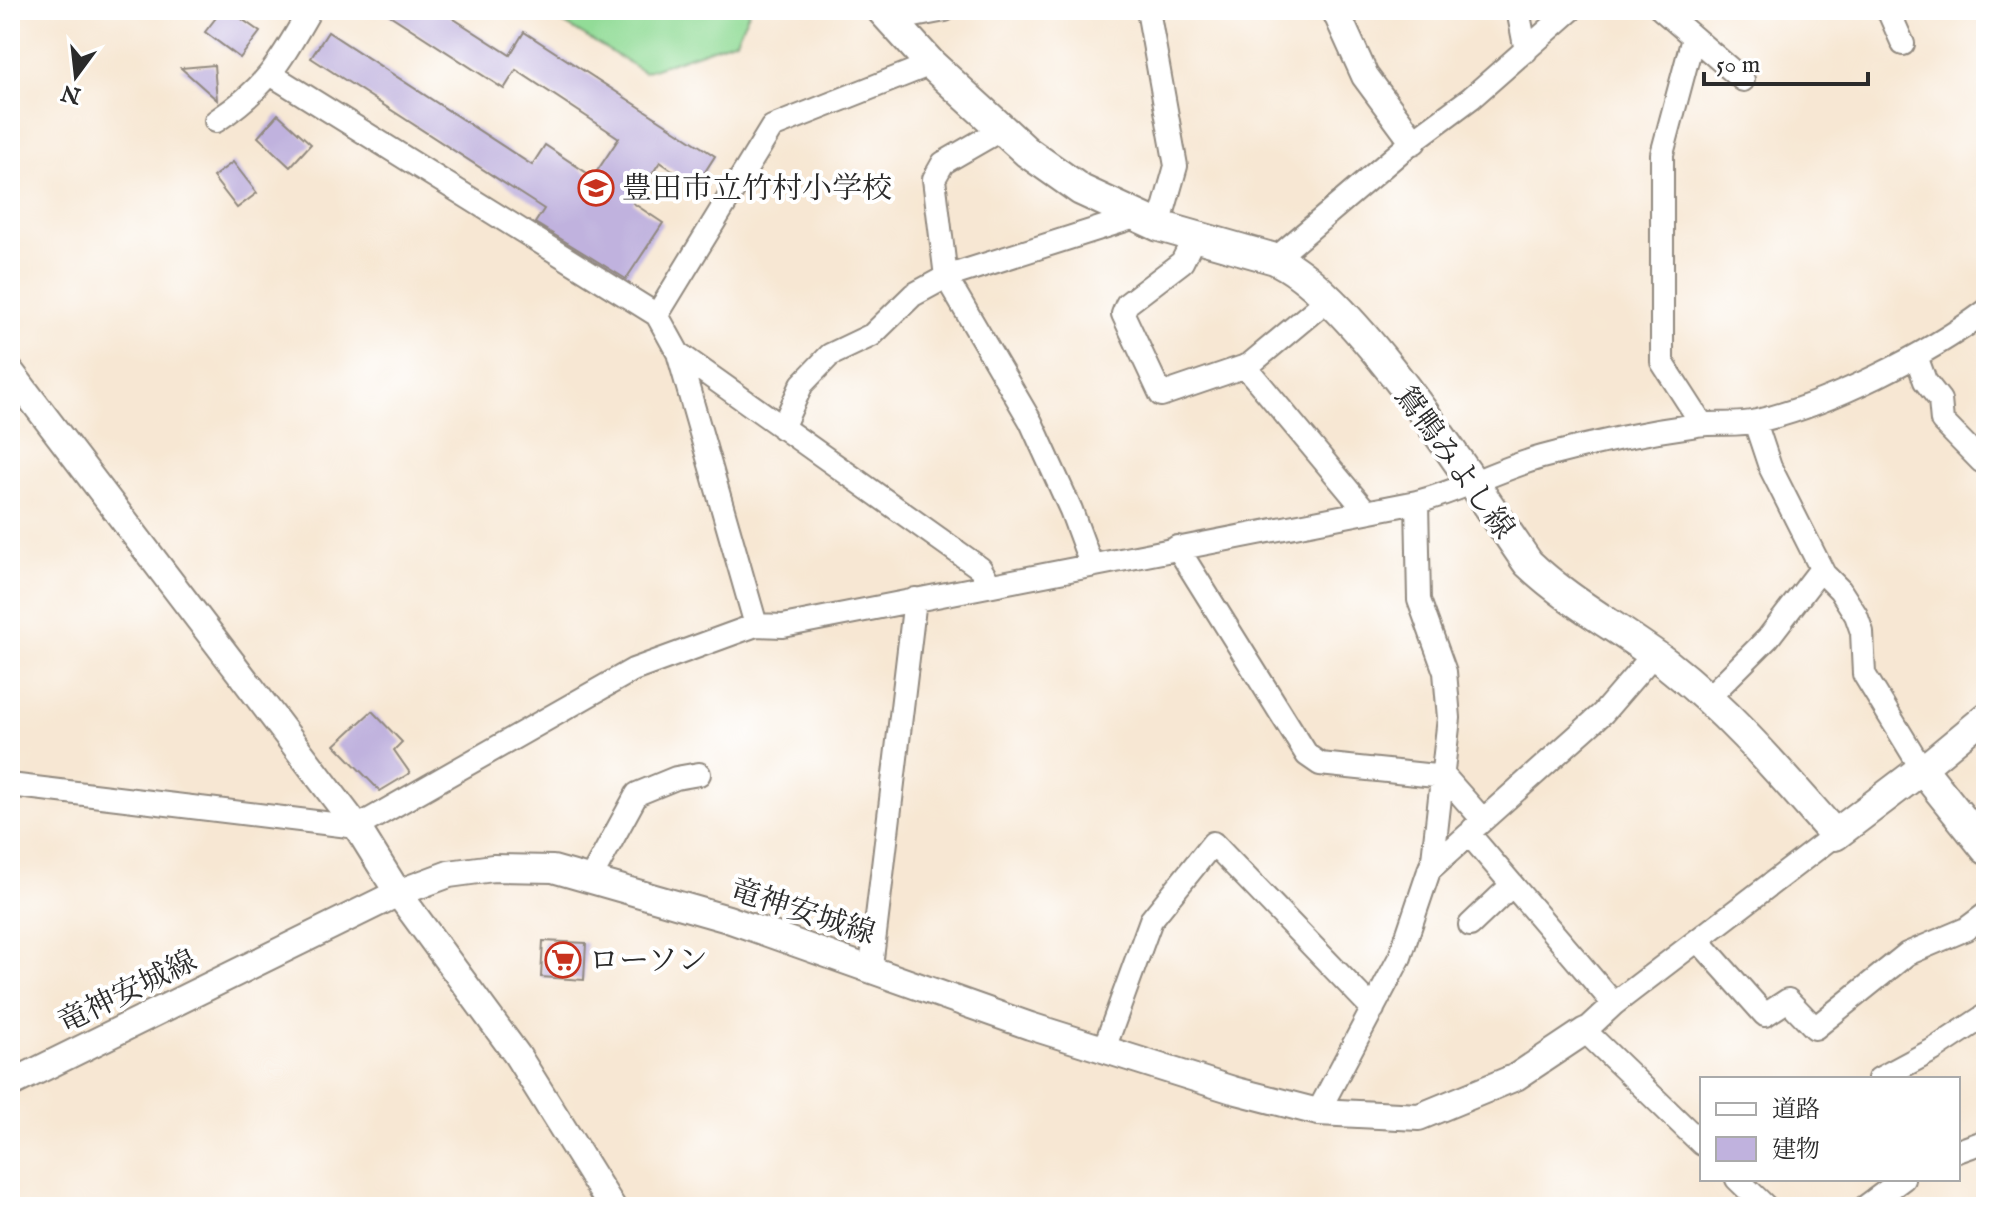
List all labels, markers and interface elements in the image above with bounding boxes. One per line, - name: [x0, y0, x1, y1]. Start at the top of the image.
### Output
- north arrow: [36, 36, 116, 116]
- scale bar: [1704, 36, 1868, 86]
- text: 50 m: [1716, 50, 1760, 81]
- text: N: [59, 77, 85, 110]
- school or university icon: 豊田市立竹村小学校: [577, 169, 615, 207]
- place label: 豊田市立竹村小学校: [622, 171, 892, 209]
- street label: 鴛鴨みよし線: [1385, 379, 1522, 547]
- street label: 竜神安城線: [725, 872, 880, 954]
- supermarket icon: ローソン: [544, 941, 582, 979]
- street label: 竜神安城線: [52, 943, 204, 1043]
- place label: ローソン: [589, 943, 708, 981]
- legend: [1700, 1077, 1960, 1181]
- text: 道路: [1772, 1095, 1820, 1126]
- text: 建物: [1772, 1135, 1820, 1166]

